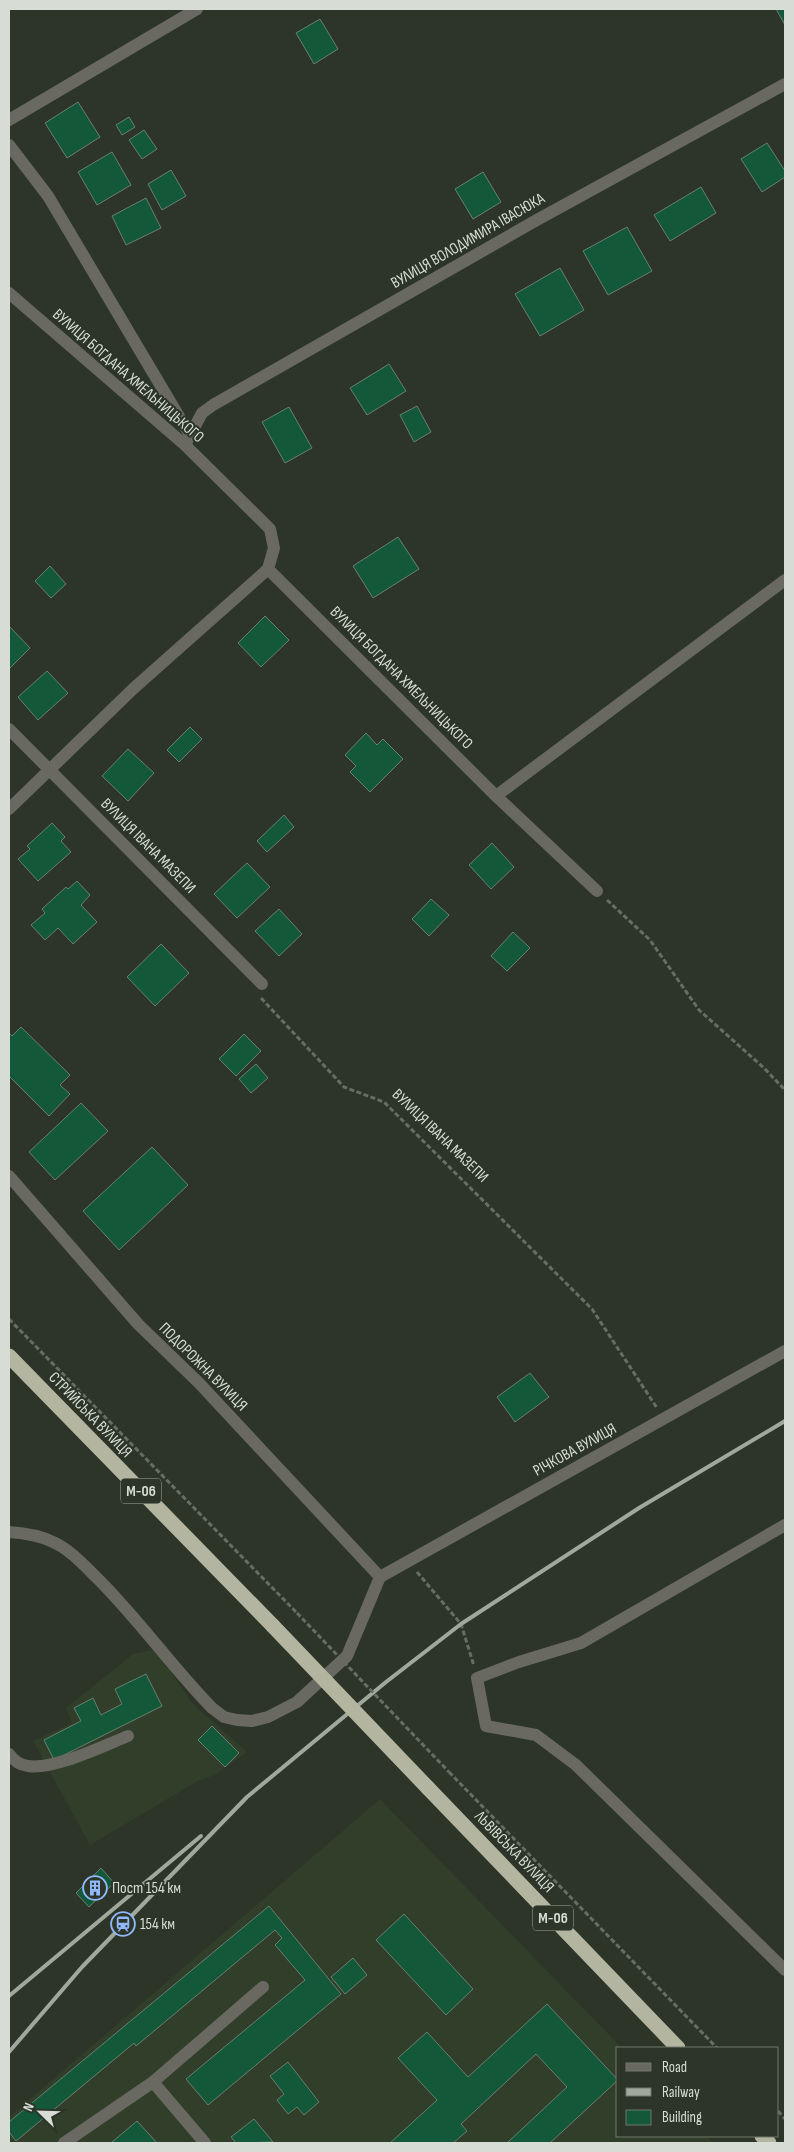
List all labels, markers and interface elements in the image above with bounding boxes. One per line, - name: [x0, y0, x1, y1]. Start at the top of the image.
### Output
- street label: ВУЛИЦЯ ВОЛОДИМИРА ІВАСЮКА: [388, 189, 548, 293]
- street label: ВУЛИЦЯ БОГДАНА ХМЕЛЬНИЦЬКОГО: [48, 305, 208, 447]
- street label: ВУЛИЦЯ БОГДАНА ХМЕЛЬНИЦЬКОГО: [326, 603, 476, 753]
- street label: ВУЛИЦЯ ІВАНА МАЗЕПИ: [97, 795, 199, 897]
- street label: ВУЛИЦЯ ІВАНА МАЗЕПИ: [388, 1085, 492, 1187]
- street label: ПОДОРОЖНА ВУЛИЦЯ: [155, 1319, 251, 1415]
- street label: СТРИЙСЬКА ВУЛИЦЯ: [44, 1368, 136, 1462]
- street label: РІЧКОВА ВУЛИЦЯ: [530, 1419, 620, 1481]
- road number: М-06: [121, 1478, 161, 1504]
- street label: ЛЬВІВСЬКА ВУЛИЦЯ: [470, 1807, 558, 1897]
- building icon: Пост 154 км: [82, 1875, 108, 1901]
- place label: Пост 154 км: [112, 1879, 181, 1898]
- road number: М-06: [533, 1906, 573, 1930]
- station icon: 154 км: [110, 1911, 136, 1937]
- place label: 154 км: [140, 1915, 175, 1934]
- legend: [616, 2047, 779, 2137]
- text: Road: [662, 2058, 687, 2077]
- text: Railway: [662, 2083, 700, 2102]
- north arrow: [15, 2087, 65, 2137]
- text: N: [19, 2100, 38, 2114]
- text: Building: [662, 2108, 702, 2127]

